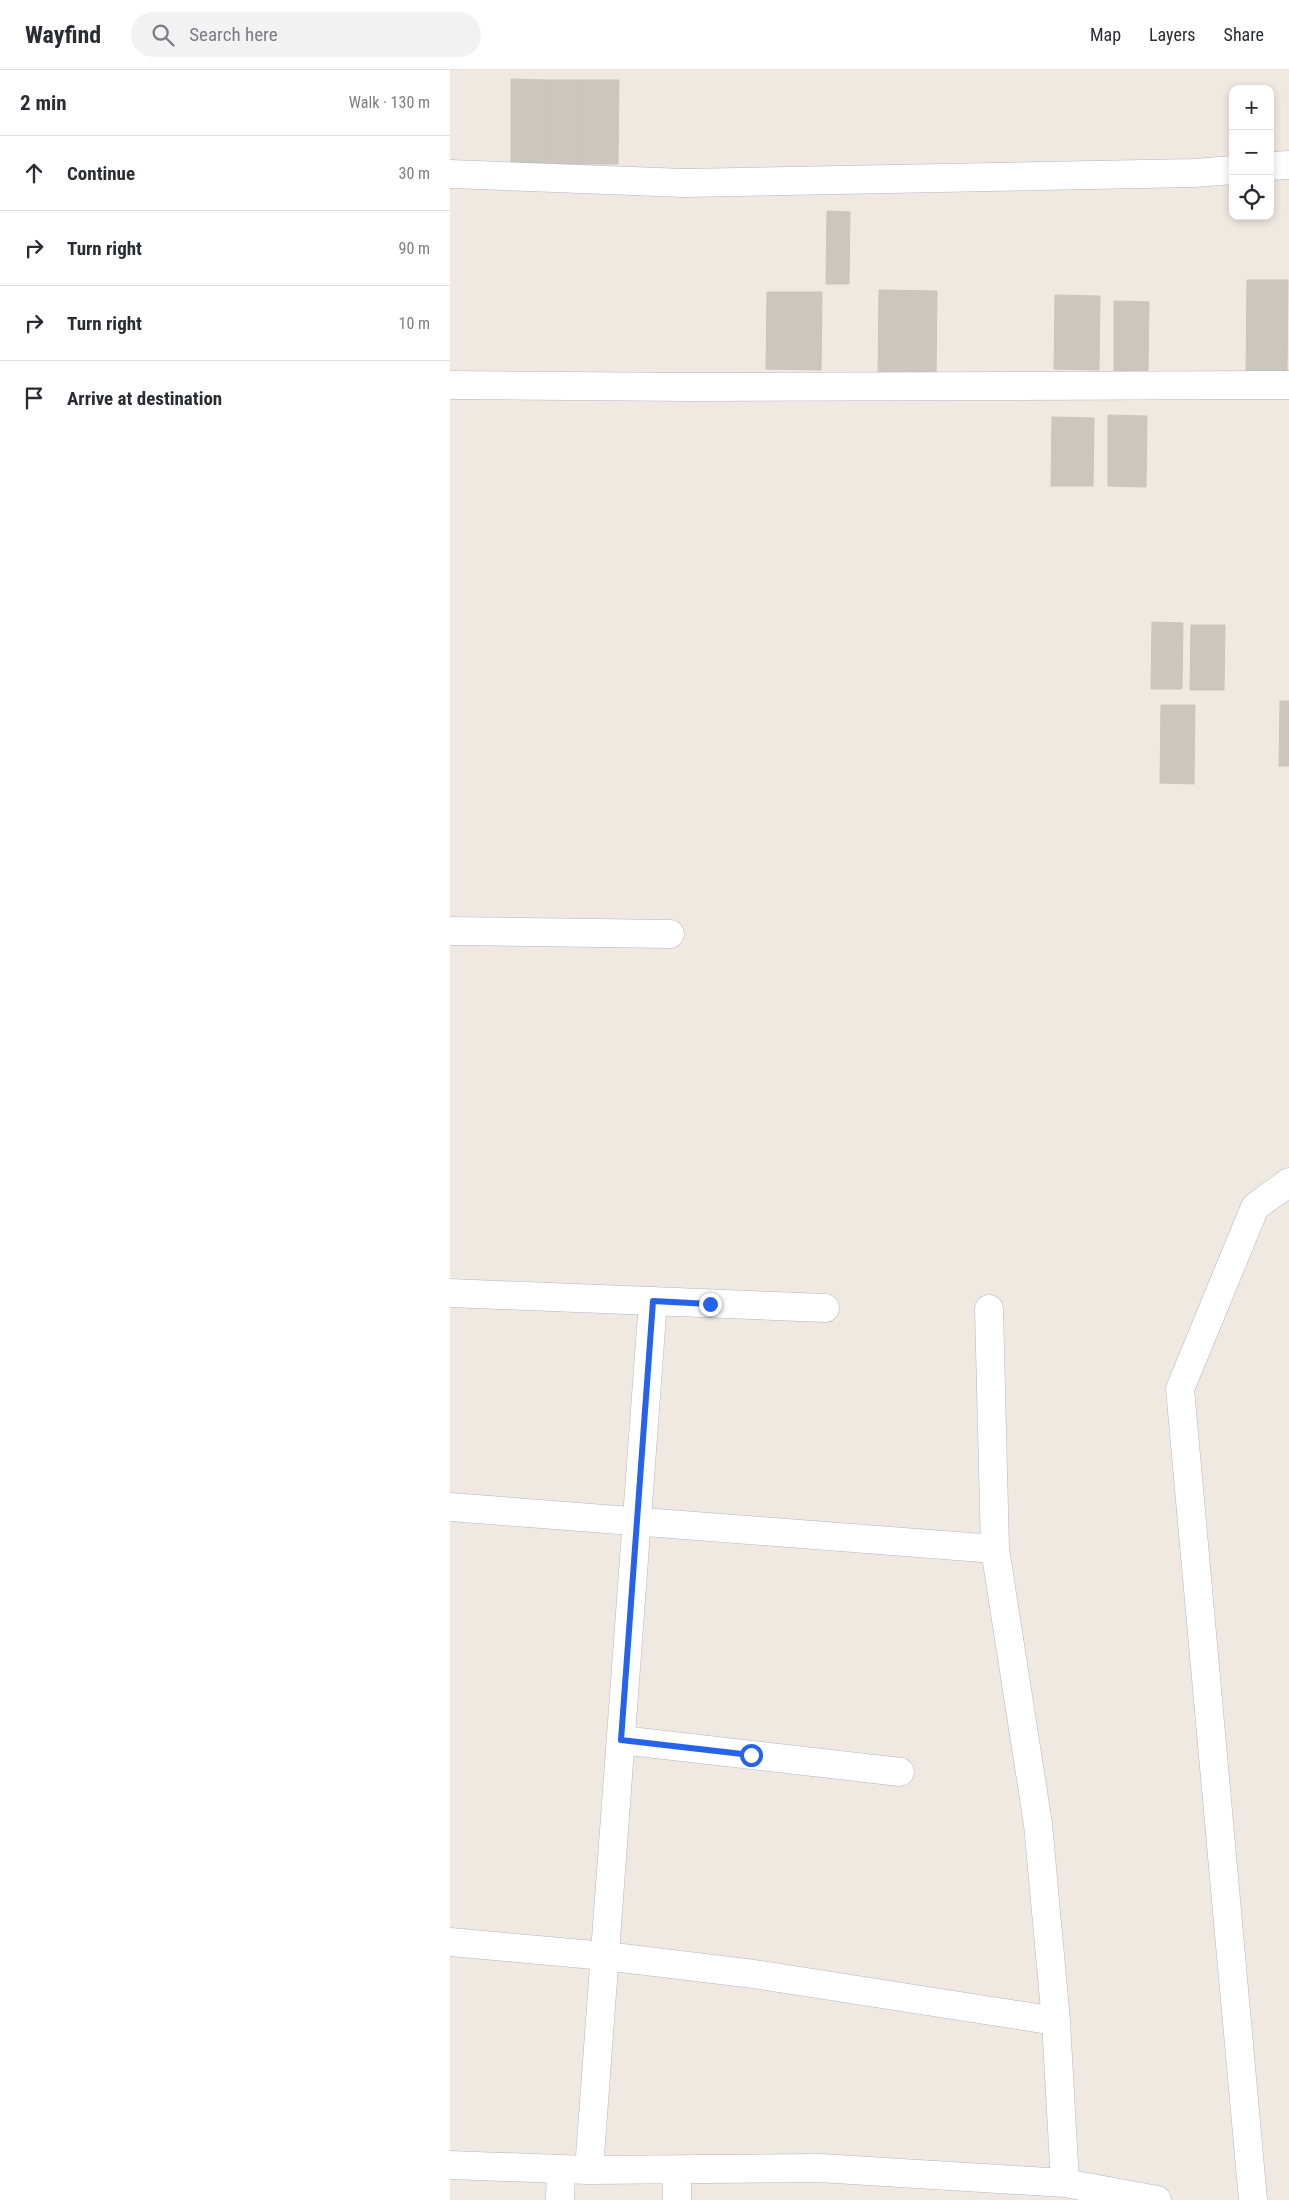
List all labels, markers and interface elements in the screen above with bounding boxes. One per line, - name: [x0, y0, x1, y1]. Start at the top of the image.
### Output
- search box: [131, 12, 481, 57]
- text: Wayfind: [25, 21, 101, 49]
- icon: search: [149, 21, 177, 49]
- text: Search here: [189, 23, 278, 46]
- text: Map: [1090, 24, 1121, 45]
- text: Layers: [1149, 24, 1196, 45]
- text: Share: [1224, 24, 1264, 45]
- map controls: [1229, 85, 1274, 220]
- button: +: [1229, 85, 1274, 130]
- text: 2 min: [20, 91, 67, 115]
- text: Walk · 130 m: [349, 93, 430, 112]
- button: −: [1229, 130, 1274, 175]
- icon: ahead: [20, 159, 48, 187]
- text: Continue: [67, 162, 135, 185]
- text: 30 m: [398, 164, 430, 183]
- button: locate: [1229, 175, 1274, 220]
- icon: right: [20, 234, 48, 262]
- text: Turn right: [67, 237, 142, 260]
- text: 90 m: [398, 239, 430, 258]
- icon: right: [20, 309, 48, 337]
- text: Turn right: [67, 312, 142, 335]
- text: 10 m: [398, 314, 430, 333]
- icon: arrive: [20, 384, 48, 412]
- text: Arrive at destination: [67, 387, 222, 410]
- route end: [699, 1293, 722, 1316]
- route start: [740, 1744, 763, 1767]

